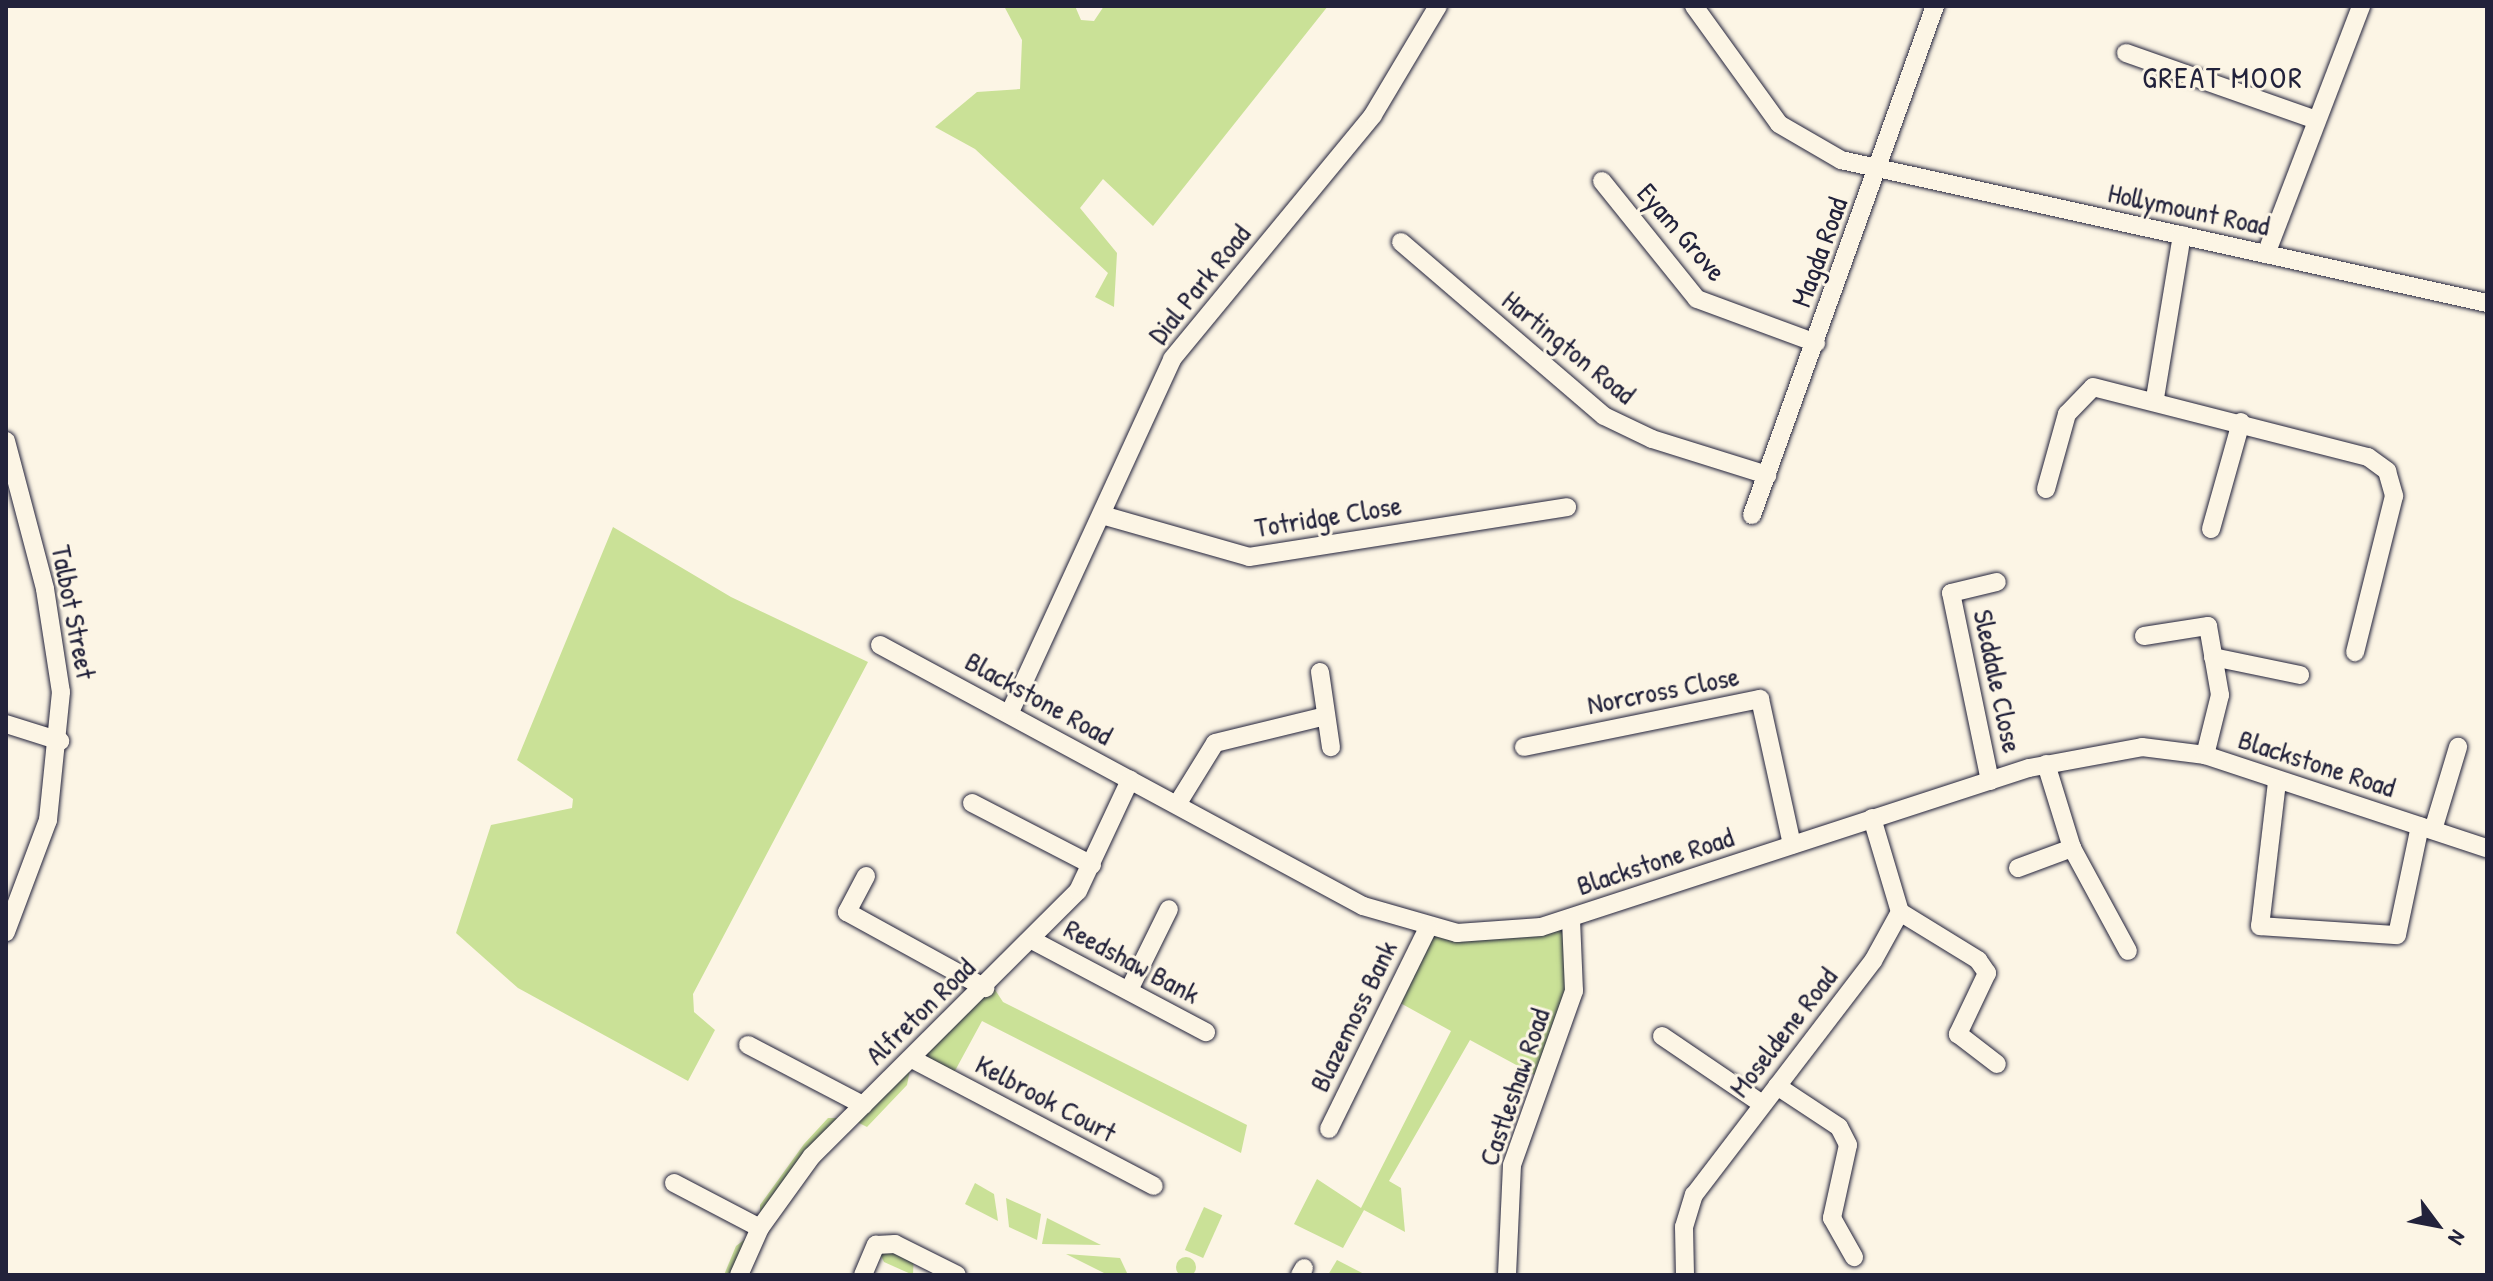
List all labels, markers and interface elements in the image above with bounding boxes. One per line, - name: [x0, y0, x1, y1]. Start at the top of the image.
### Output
- district label: GREAT MOOR: [2142, 59, 2304, 95]
- street label: Hollymount Road: [2105, 175, 2273, 243]
- street label: Eyam Grove: [1630, 176, 1734, 288]
- street label: Magda Road: [1784, 193, 1854, 311]
- street label: Dial Park Road: [1141, 218, 1257, 350]
- street label: Hartington Road: [1496, 283, 1642, 411]
- street label: Totridge Close: [1252, 488, 1404, 544]
- street label: Talbot Street: [45, 542, 103, 682]
- street label: Sleddale Close: [1966, 606, 2030, 756]
- street label: Blackstone Road: [960, 644, 1118, 752]
- street label: Norcross Close: [1584, 659, 1742, 721]
- street label: Blackstone Road: [2234, 722, 2400, 804]
- street label: Blackstone Road: [1572, 820, 1738, 902]
- street label: Reedshaw Bank: [1059, 911, 1205, 1011]
- street label: Blazemoss Bank: [1302, 935, 1404, 1097]
- street label: Alfreton Road: [858, 951, 982, 1071]
- street label: Moseldene Road: [1722, 960, 1844, 1104]
- street label: Castleshaw Road: [1471, 1004, 1557, 1170]
- street label: Kelbrook Court: [970, 1047, 1122, 1149]
- north arrow: [2397, 1185, 2477, 1265]
- text: N: [2442, 1225, 2473, 1251]

